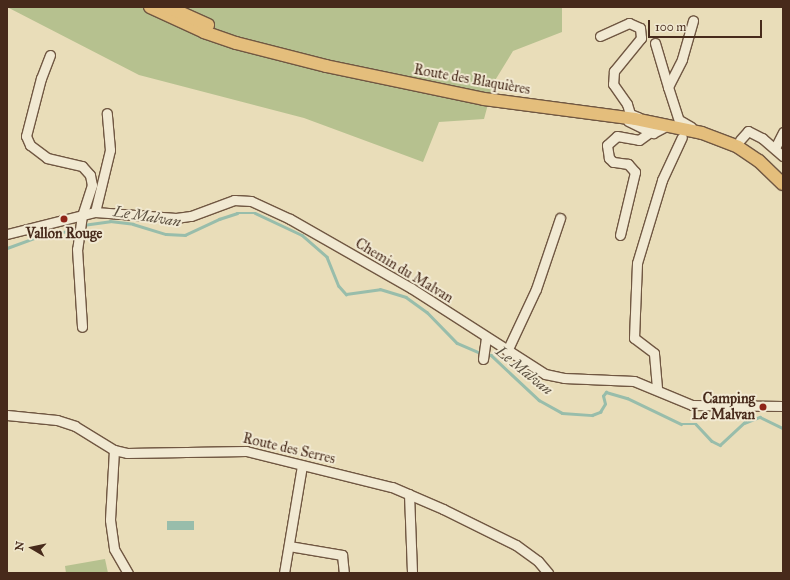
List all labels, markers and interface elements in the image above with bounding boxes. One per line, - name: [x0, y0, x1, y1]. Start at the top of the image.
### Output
- scale bar: [650, 12, 764, 38]
- text: 100 m: [655, 20, 686, 34]
- street label: Route des Blaquières: [412, 61, 532, 99]
- water label: Le Malvan: [112, 203, 182, 231]
- marker: Vallon Rouge: [59, 214, 69, 224]
- place label: Vallon Rouge: [26, 226, 102, 242]
- street label: Chemin du Malvan: [352, 235, 456, 307]
- water label: Le Malvan: [492, 343, 556, 399]
- place label: Camping Le Malvan: [692, 391, 755, 424]
- marker: Camping Le Malvan: [758, 402, 768, 412]
- street label: Route des Serres: [241, 430, 337, 468]
- north arrow: [12, 528, 52, 568]
- text: N: [13, 540, 27, 552]

